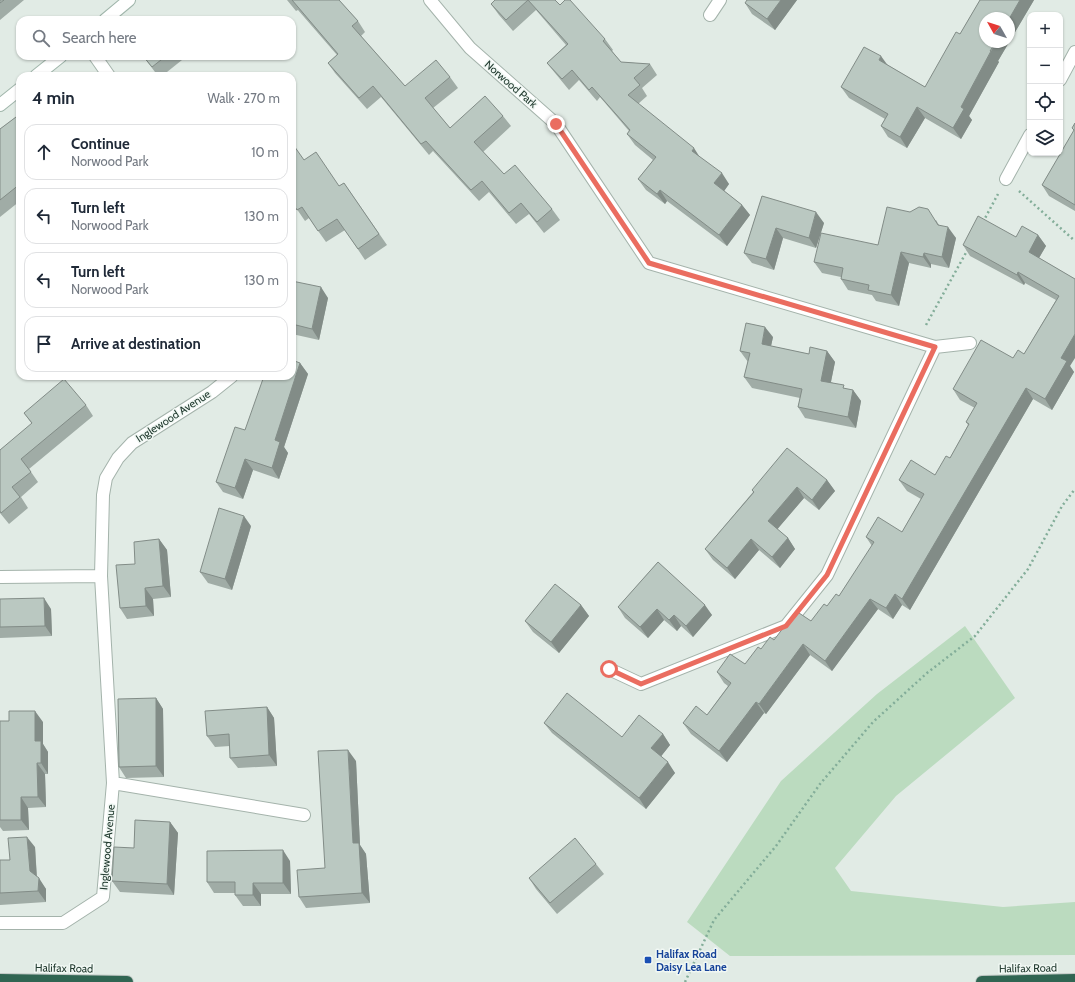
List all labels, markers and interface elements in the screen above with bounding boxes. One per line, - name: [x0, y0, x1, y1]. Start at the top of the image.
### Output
- north arrow: [979, 12, 1015, 48]
- map controls: [1027, 12, 1063, 156]
- button: +: [1027, 12, 1063, 48]
- search box: [16, 16, 296, 60]
- icon: search: [30, 27, 52, 49]
- text: Search here: [62, 29, 137, 47]
- button: −: [1027, 48, 1063, 84]
- street label: Norwood Park: [482, 57, 540, 111]
- button: locate: [1027, 84, 1063, 120]
- text: 4 min: [32, 88, 75, 108]
- text: Walk · 270 m: [208, 90, 280, 106]
- route end: [547, 115, 565, 133]
- button: layers: [1027, 120, 1063, 156]
- text: Continue: [71, 135, 130, 153]
- icon: ahead: [33, 141, 55, 163]
- text: 10 m: [251, 144, 279, 160]
- text: Norwood Park: [71, 153, 148, 169]
- text: Turn left: [71, 199, 125, 217]
- icon: left: [33, 205, 55, 227]
- text: 130 m: [244, 208, 279, 224]
- text: Norwood Park: [71, 217, 148, 233]
- text: Turn left: [71, 263, 125, 281]
- icon: left: [33, 269, 55, 291]
- text: 130 m: [244, 272, 279, 288]
- text: Norwood Park: [71, 281, 148, 297]
- icon: arrive: [33, 333, 55, 355]
- text: Arrive at destination: [71, 335, 201, 353]
- street label: Inglewood Avenue: [133, 387, 213, 445]
- route start: [600, 660, 618, 678]
- street label: Inglewood Avenue: [96, 803, 118, 890]
- place label: Halifax Road Daisy Lea Lane: [656, 947, 727, 974]
- marker: Halifax Road Daisy Lea Lane: [643, 955, 653, 965]
- street label: Halifax Road: [35, 960, 93, 976]
- street label: Halifax Road: [999, 960, 1057, 976]

